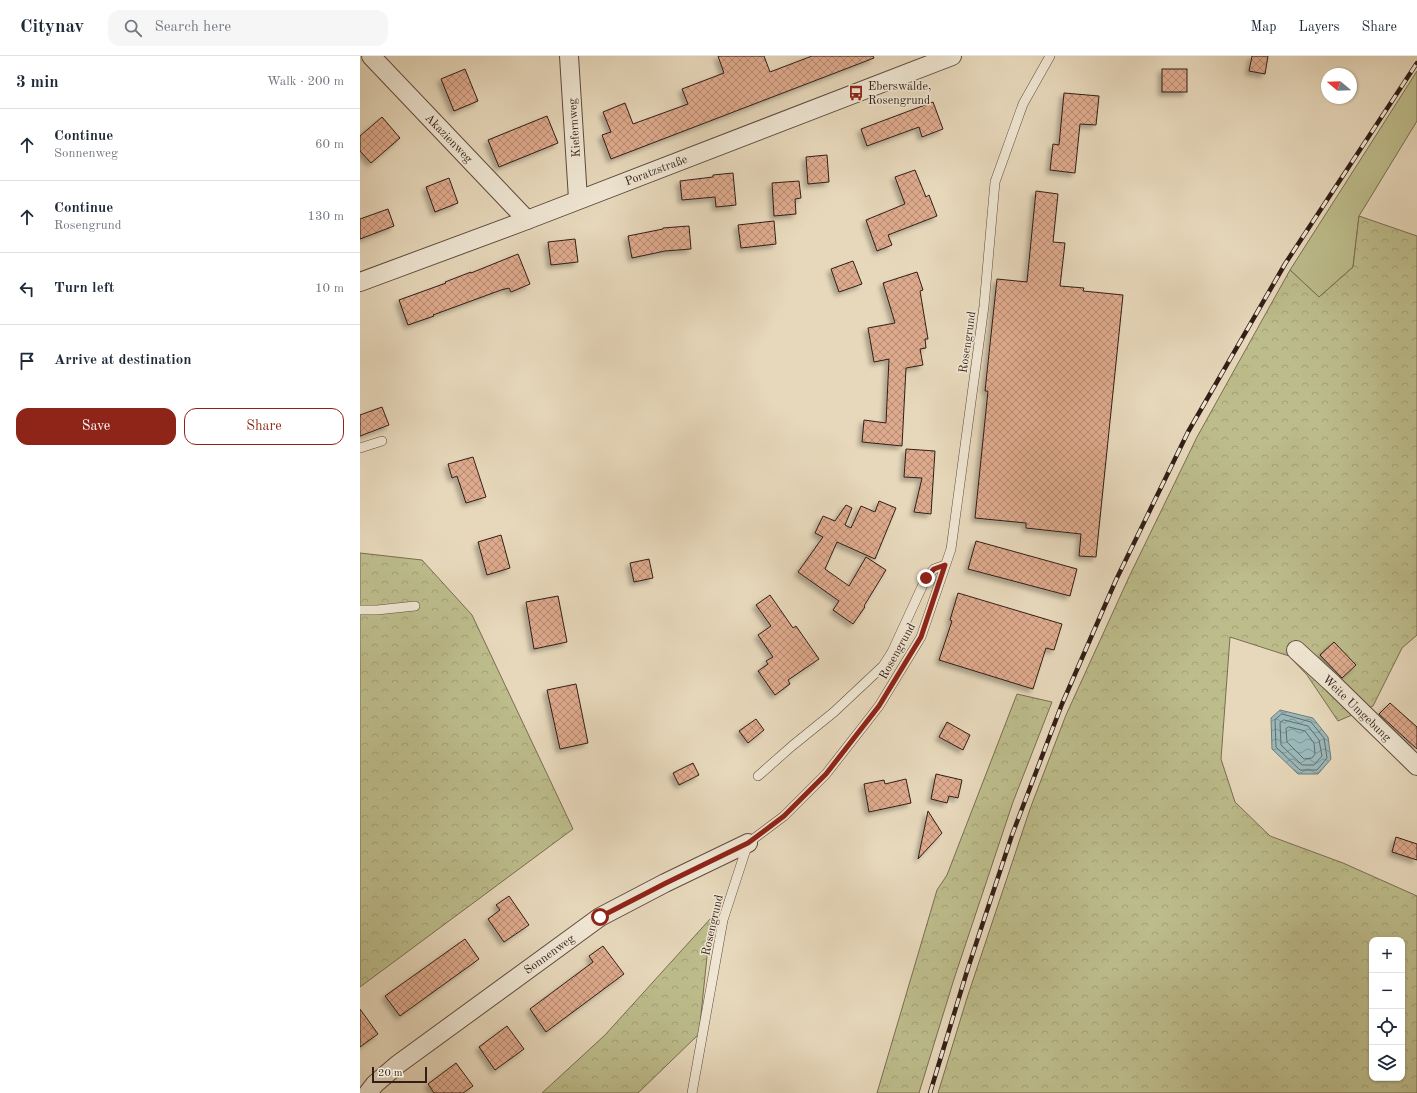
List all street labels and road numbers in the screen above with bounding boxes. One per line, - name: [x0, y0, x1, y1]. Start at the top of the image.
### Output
- street label: Kiefernweg: [567, 97, 583, 158]
- street label: Akazienweg: [422, 112, 475, 166]
- street label: Poratzstraße: [623, 153, 690, 188]
- street label: Rosengrund: [958, 310, 978, 374]
- street label: Rosengrund: [878, 621, 918, 682]
- street label: Weite Umgebung: [1320, 673, 1393, 745]
- street label: Rosengrund: [700, 894, 726, 957]
- street label: Sonnenweg: [522, 932, 577, 977]

